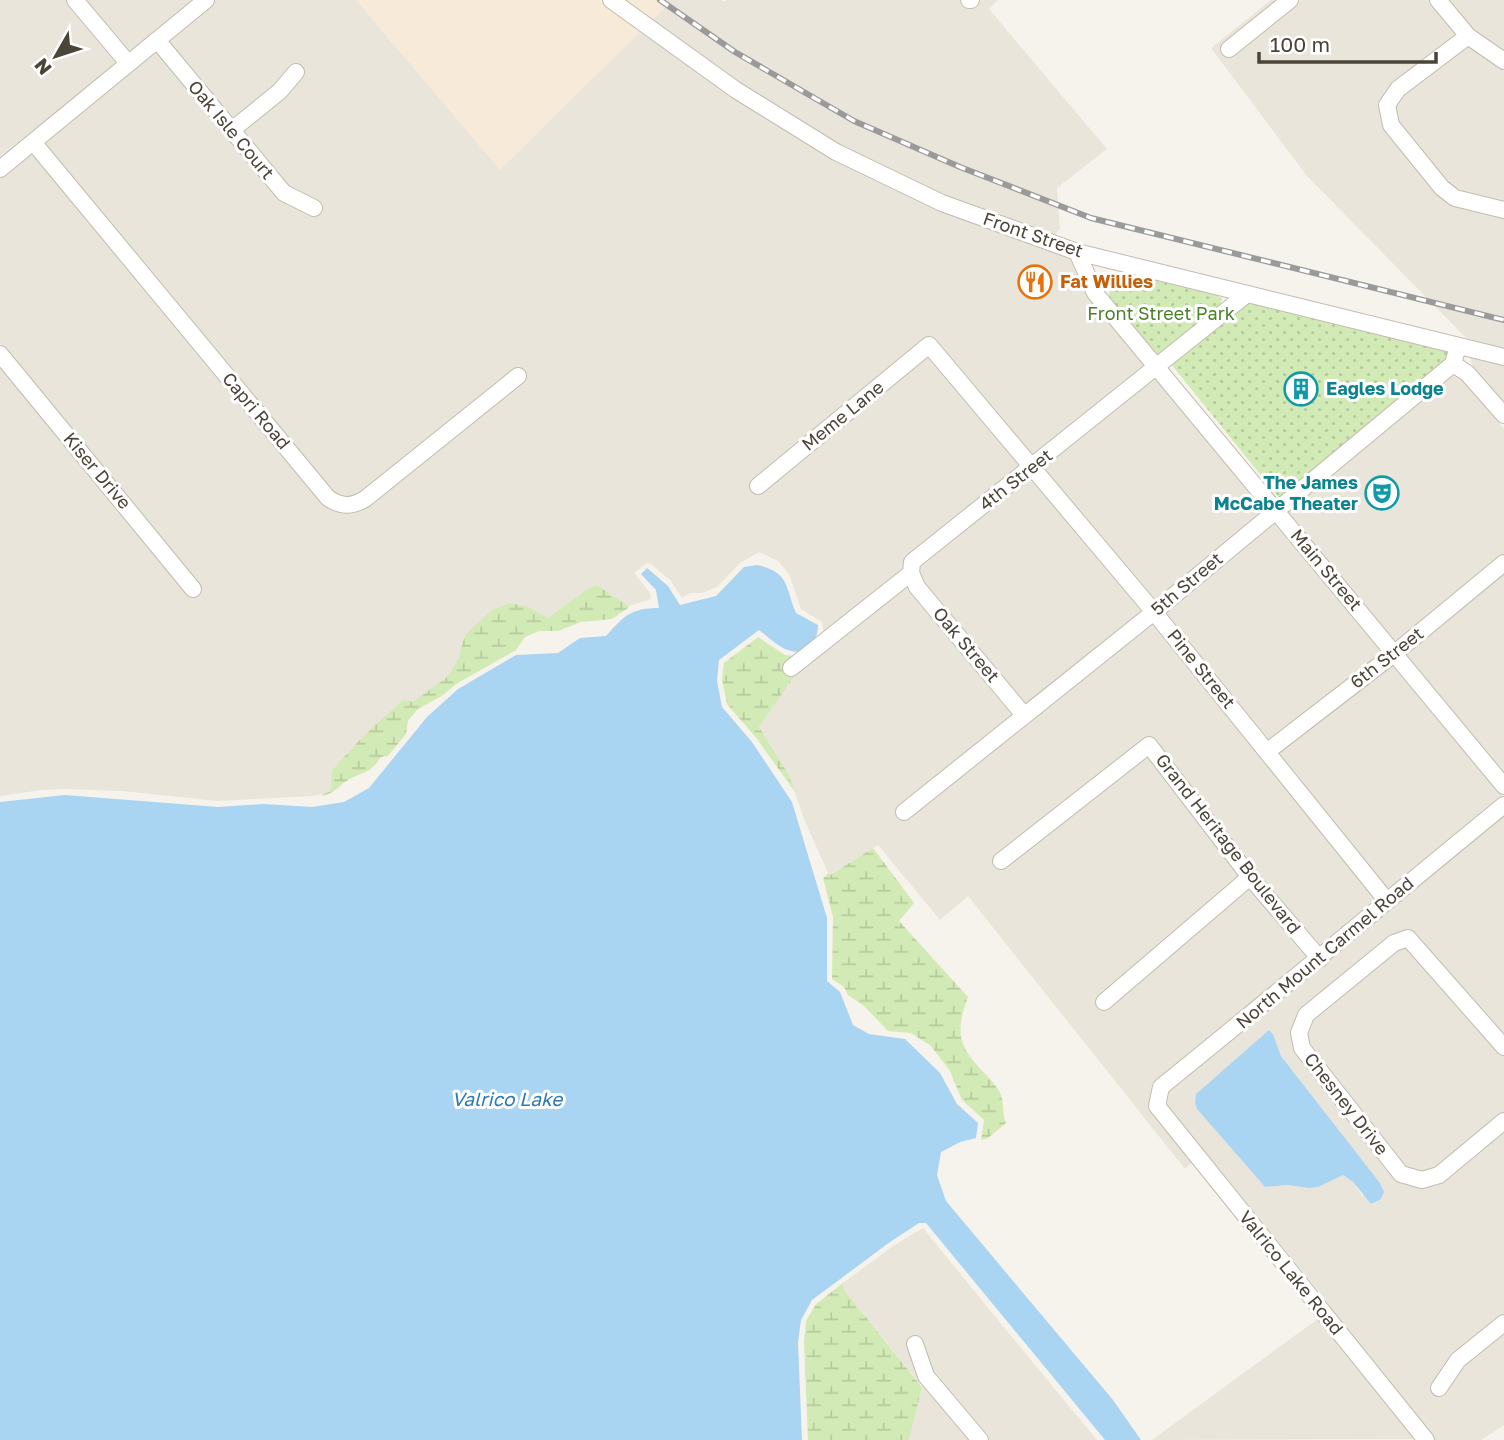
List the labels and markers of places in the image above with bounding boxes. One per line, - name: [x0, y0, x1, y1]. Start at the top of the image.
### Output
- restaurant icon: Fat Willies: [1016, 263, 1054, 301]
- place label: Fat Willies: [1060, 270, 1153, 292]
- building icon: Eagles Lodge: [1282, 370, 1320, 408]
- place label: Eagles Lodge: [1326, 377, 1444, 399]
- place label: The James McCabe Theater: [1214, 471, 1358, 514]
- theatre icon: The James McCabe Theater: [1363, 474, 1401, 512]

